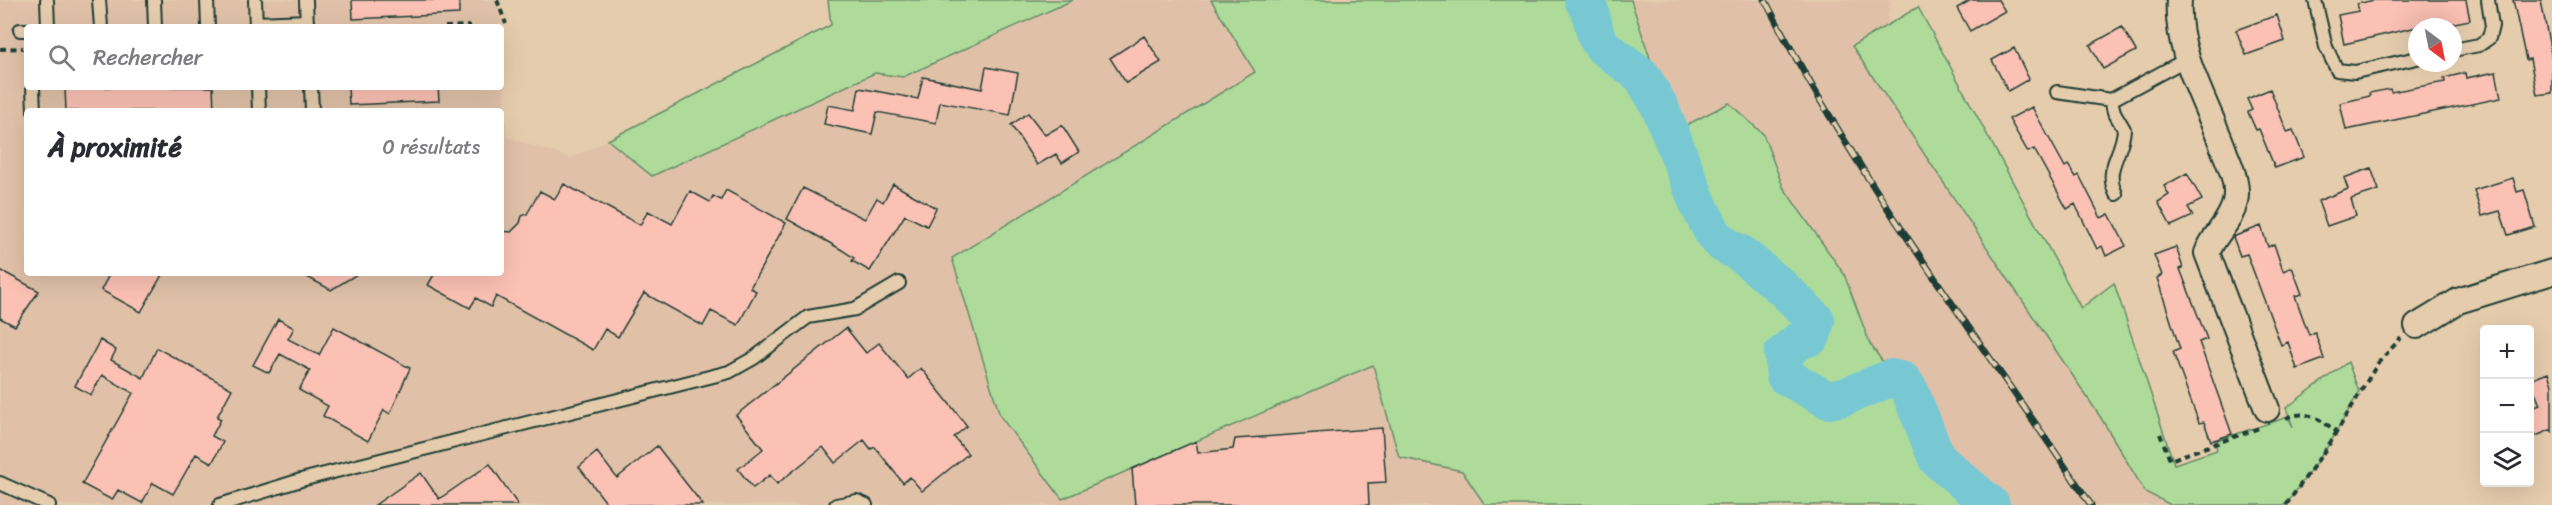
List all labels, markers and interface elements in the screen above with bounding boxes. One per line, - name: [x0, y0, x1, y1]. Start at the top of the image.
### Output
- north arrow: [2408, 18, 2462, 72]
- search box: [24, 24, 504, 90]
- text: Rechercher: [93, 38, 203, 77]
- icon: search: [45, 41, 78, 74]
- text: À proximité: [48, 124, 182, 170]
- text: 0 résultats: [382, 130, 480, 165]
- map controls: [2480, 325, 2534, 487]
- button: +: [2480, 325, 2534, 379]
- button: −: [2480, 379, 2534, 433]
- button: layers: [2480, 433, 2534, 487]

